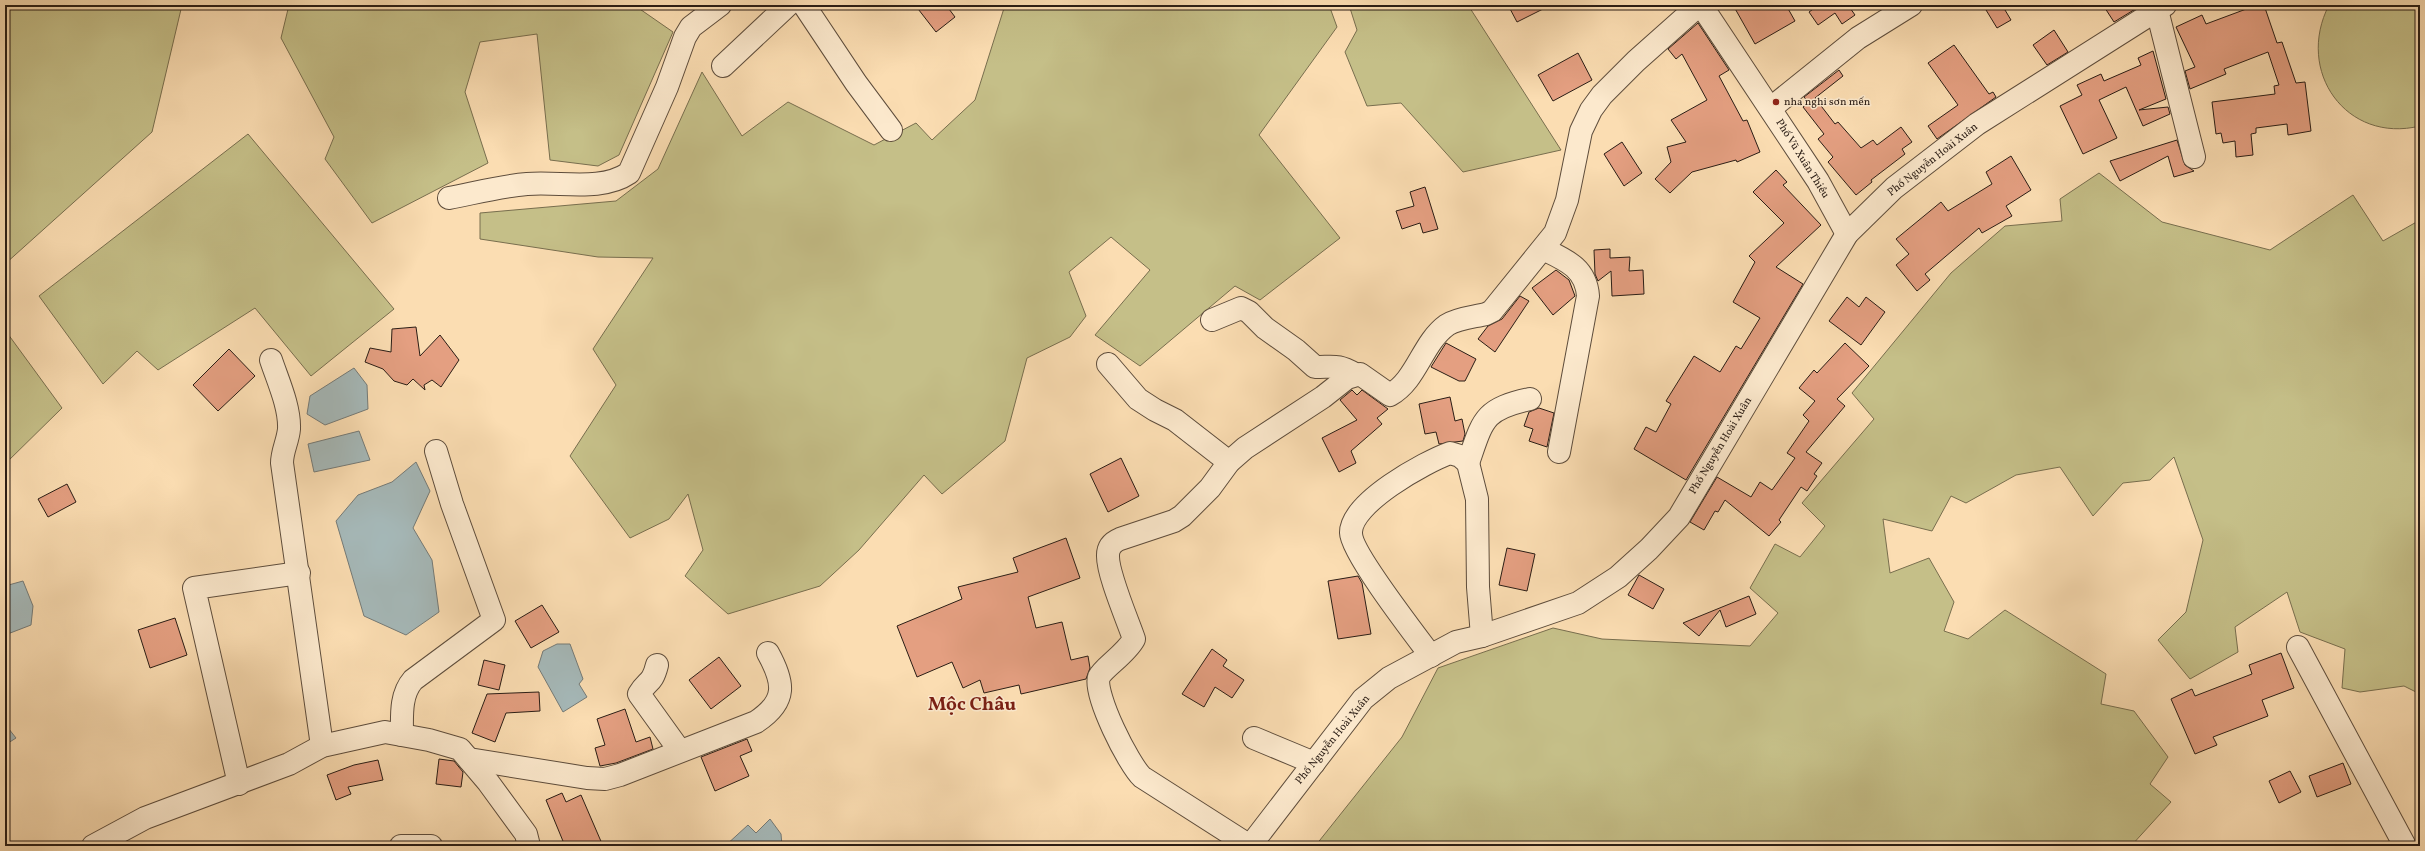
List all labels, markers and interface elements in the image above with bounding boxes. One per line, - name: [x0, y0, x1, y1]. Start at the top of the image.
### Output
- place label: nha nghi sơn mến: [1784, 95, 1871, 110]
- marker: nha nghi sơn mến: [1771, 97, 1781, 107]
- street label: Phố Vũ Xuân Thiều: [1772, 117, 1832, 201]
- street label: Phố Nguyễn Hoài Xuân: [1885, 120, 1982, 200]
- street label: Phố Nguyễn Hoài Xuân: [1686, 394, 1756, 497]
- district label: Mộc Châu: [928, 692, 1016, 718]
- street label: Phố Nguyễn Hoài Xuân: [1292, 692, 1374, 788]

